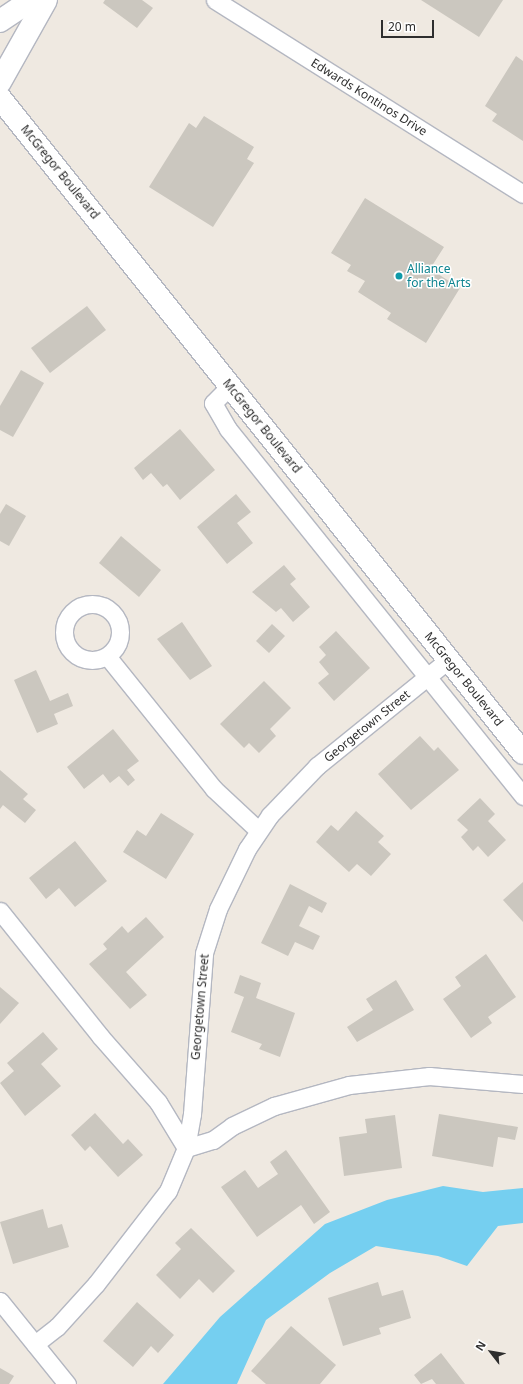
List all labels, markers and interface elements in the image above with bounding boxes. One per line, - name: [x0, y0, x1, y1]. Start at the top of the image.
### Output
- scale bar: [383, 12, 436, 38]
- text: 20 m: [388, 18, 416, 35]
- street label: Edwards Kontinos Drive: [308, 55, 430, 139]
- street label: McGregor Boulevard: [18, 122, 102, 222]
- place label: Alliance for the Arts: [407, 262, 471, 290]
- marker: Alliance for the Arts: [394, 271, 404, 281]
- street label: McGregor Boulevard: [220, 376, 304, 476]
- street label: McGregor Boulevard: [422, 629, 506, 729]
- street label: Georgetown Street: [321, 687, 413, 765]
- street label: Georgetown Street: [188, 953, 212, 1061]
- north arrow: [471, 1332, 511, 1372]
- text: N: [472, 1338, 489, 1353]

